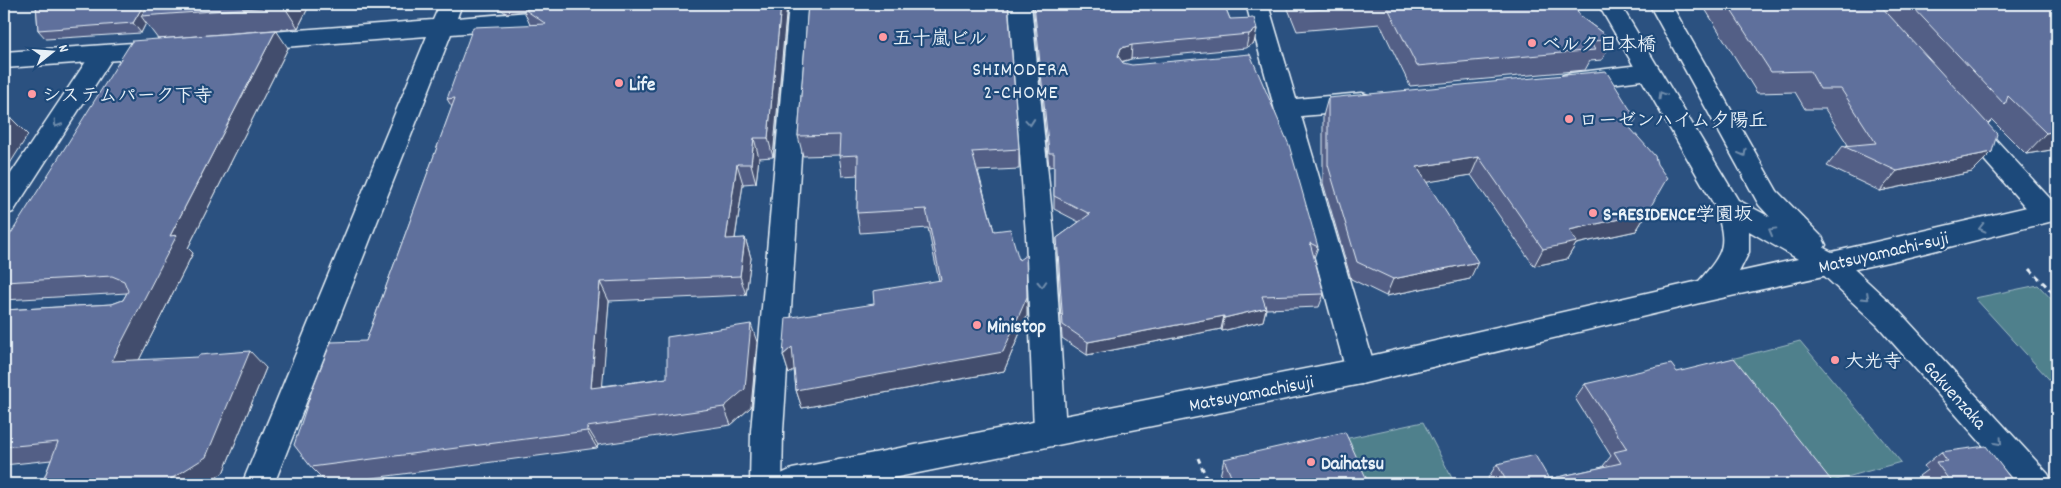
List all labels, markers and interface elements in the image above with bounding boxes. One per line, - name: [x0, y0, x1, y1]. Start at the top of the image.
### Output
- place label: 五十嵐ビル: [893, 27, 988, 54]
- north arrow: [28, 28, 78, 78]
- marker: 五十嵐ビル: [877, 31, 889, 43]
- place label: ベルク日本橋: [1542, 33, 1656, 60]
- marker: ベルク日本橋: [1526, 37, 1538, 49]
- text: N: [52, 43, 73, 55]
- district label: SHIMODERA 2-CHOME: [972, 57, 1070, 108]
- place label: Life: [629, 73, 655, 100]
- marker: Life: [613, 77, 625, 89]
- place label: システムパーク下寺: [42, 84, 213, 111]
- marker: システムパーク下寺: [26, 88, 38, 100]
- one-way arrow: [1658, 91, 1668, 100]
- place label: ローゼンハイム夕陽丘: [1579, 109, 1767, 136]
- marker: ローゼンハイム夕陽丘: [1563, 113, 1575, 125]
- one-way arrow: [54, 118, 64, 127]
- one-way arrow: [1024, 118, 1035, 126]
- one-way arrow: [1737, 148, 1747, 157]
- place label: S-RESIDENCE学園坂: [1603, 203, 1753, 230]
- marker: S-RESIDENCE学園坂: [1587, 207, 1599, 219]
- one-way arrow: [1977, 222, 1986, 233]
- street label: Matsuyamachi-suji: [1816, 226, 1952, 282]
- one-way arrow: [1768, 228, 1777, 238]
- one-way arrow: [1037, 280, 1048, 288]
- one-way arrow: [1860, 291, 1869, 300]
- place label: Ministop: [987, 315, 1046, 342]
- marker: Ministop: [971, 319, 983, 331]
- place label: 大光寺: [1845, 350, 1902, 377]
- marker: 大光寺: [1829, 354, 1841, 366]
- street label: Gakuenzaka: [1915, 356, 1992, 438]
- street label: Matsuyamachisuji: [1187, 370, 1317, 421]
- one-way arrow: [1993, 437, 2002, 446]
- place label: Daihatsu: [1321, 452, 1384, 479]
- marker: Daihatsu: [1305, 456, 1317, 468]

